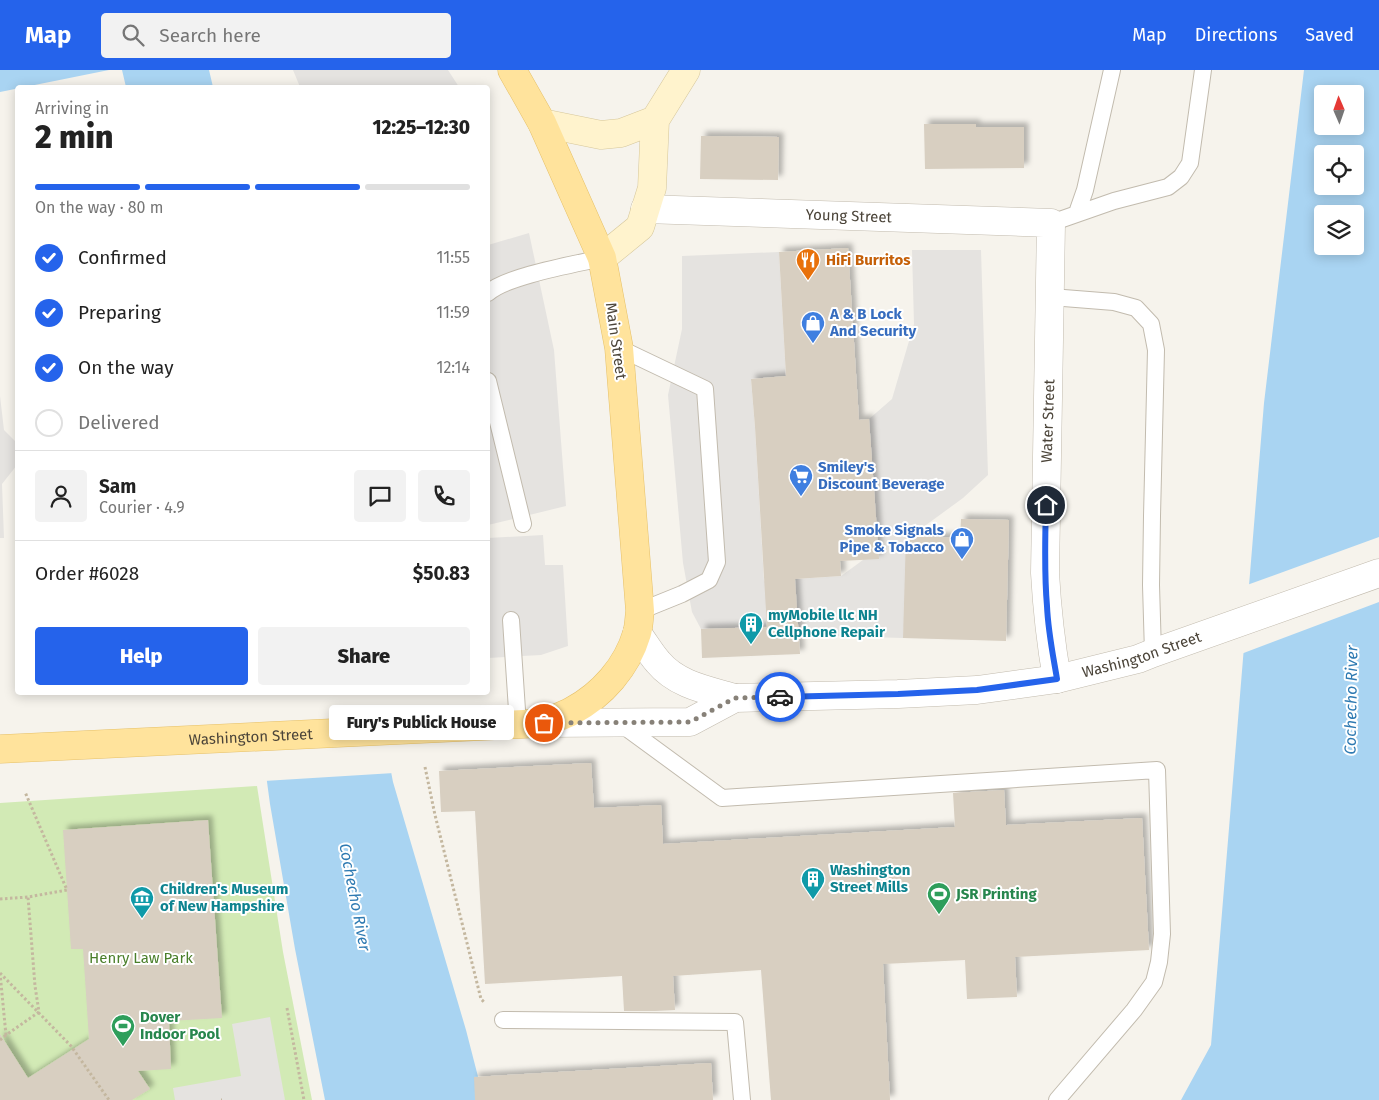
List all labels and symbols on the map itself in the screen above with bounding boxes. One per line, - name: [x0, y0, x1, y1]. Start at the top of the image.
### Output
- north arrow: [1314, 85, 1364, 135]
- street label: Young Street: [805, 206, 893, 227]
- restaurant icon: HiFi Burritos: [795, 247, 821, 281]
- place label: HiFi Burritos: [826, 251, 911, 269]
- street label: Main Street: [602, 301, 630, 381]
- place label: A & B Lock And Security: [829, 305, 916, 340]
- shop icon: A & B Lock And Security: [800, 310, 826, 344]
- street label: Water Street: [1038, 378, 1058, 463]
- place label: Smiley's Discount Beverage: [818, 458, 945, 493]
- supermarket icon: Smiley's Discount Beverage: [788, 463, 814, 497]
- pin: [1025, 484, 1067, 526]
- place label: Smoke Signals Pipe & Tobacco: [839, 521, 944, 556]
- shop icon: Smoke Signals Pipe & Tobacco: [949, 526, 975, 560]
- place label: myMobile llc NH Cellphone Repair: [768, 606, 886, 641]
- building icon: myMobile llc NH Cellphone Repair: [738, 611, 764, 645]
- street label: Washington Street: [1080, 627, 1204, 681]
- water label: Cochecho River: [1341, 644, 1361, 755]
- courier: [755, 672, 805, 722]
- pin: [523, 702, 565, 744]
- callout: Fury's Publick House: [329, 706, 514, 740]
- street label: Washington Street: [188, 725, 314, 749]
- water label: Cochecho River: [335, 842, 375, 953]
- place label: Washington Street Mills: [830, 861, 910, 896]
- building icon: Washington Street Mills: [800, 866, 826, 900]
- place label: Children's Museum of New Hampshire: [160, 880, 288, 915]
- sports icon: JSR Printing: [926, 881, 952, 915]
- museum icon: Children's Museum of New Hampshire: [129, 885, 155, 919]
- place label: JSR Printing: [955, 885, 1037, 903]
- park label: Henry Law Park: [89, 949, 193, 967]
- place label: Dover Indoor Pool: [140, 1008, 220, 1043]
- sports icon: Dover Indoor Pool: [110, 1013, 136, 1047]

